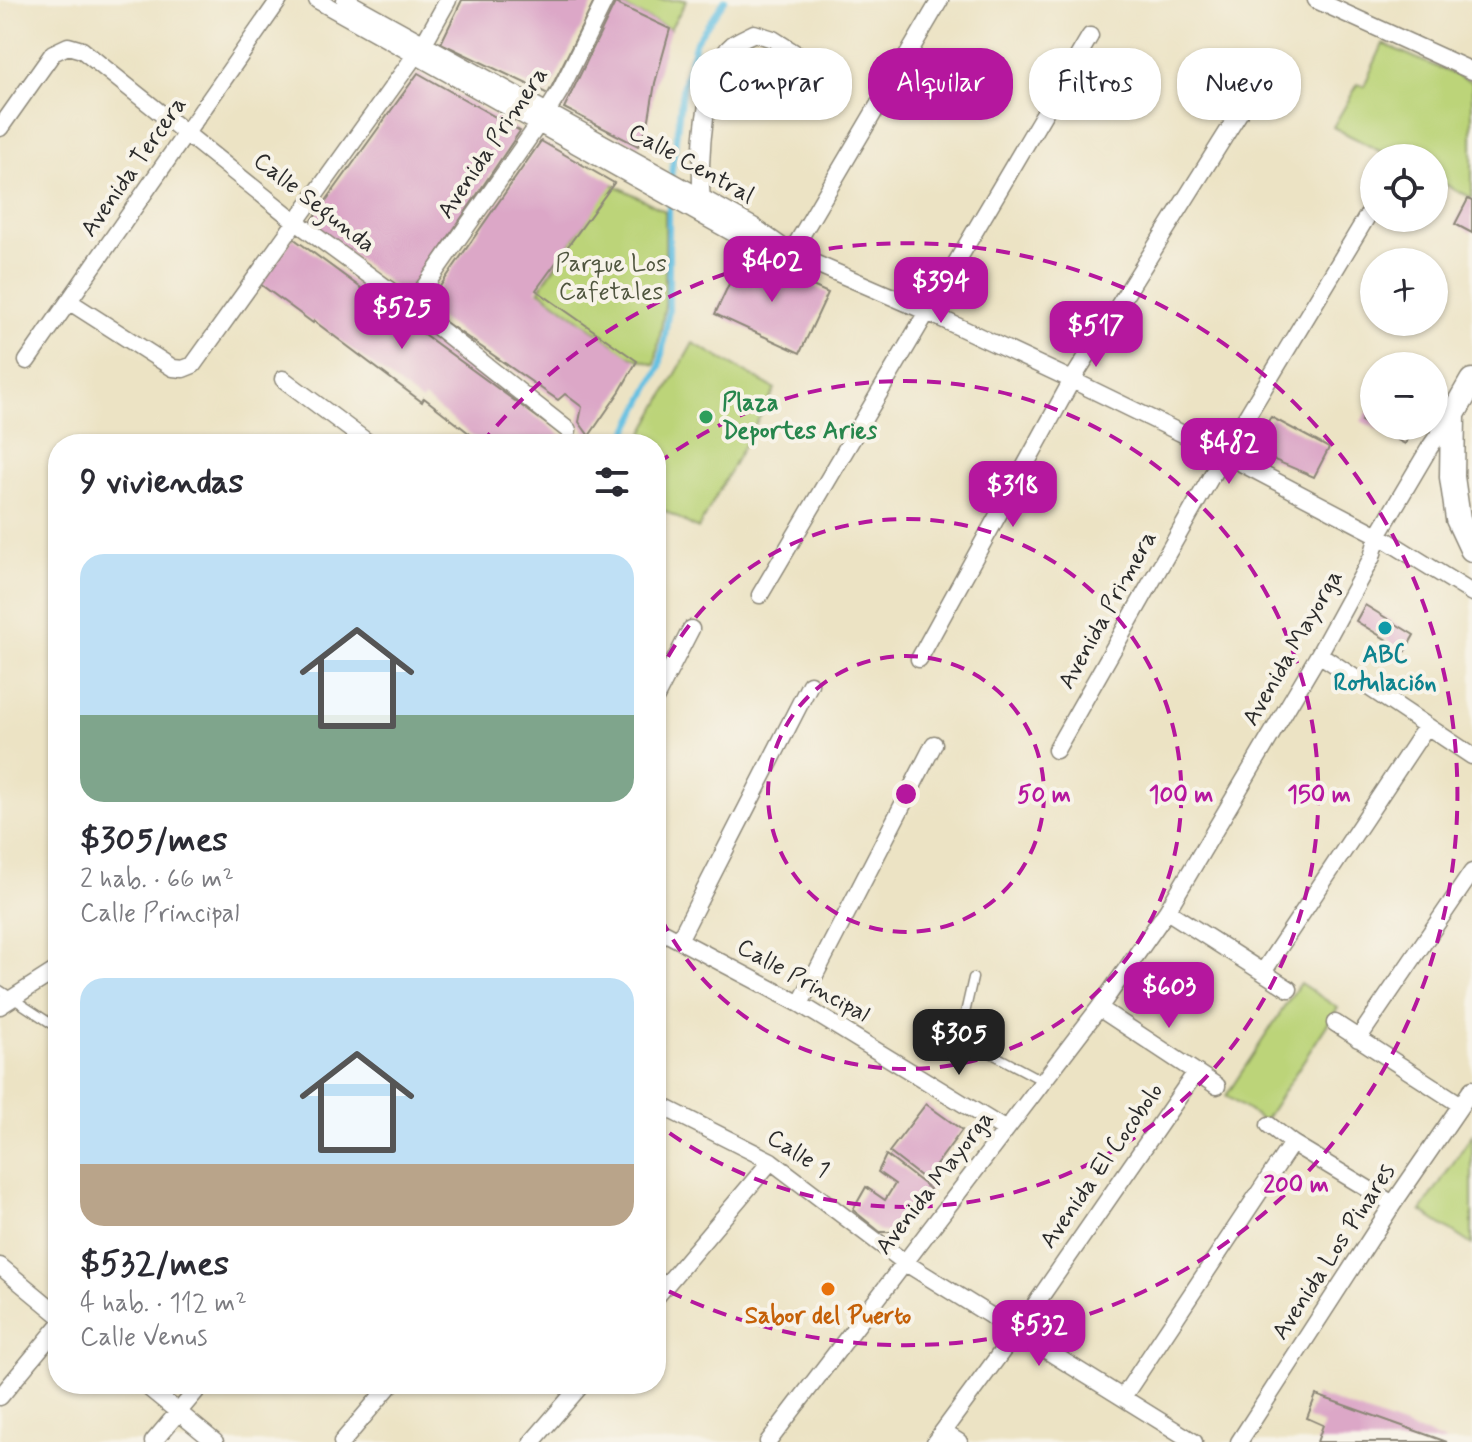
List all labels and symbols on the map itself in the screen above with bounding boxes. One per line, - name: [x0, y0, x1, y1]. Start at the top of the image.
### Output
- street label: Avenida Primera: [431, 61, 555, 225]
- street label: Avenida Tercera: [74, 91, 194, 243]
- street label: Calle Central: [623, 117, 760, 211]
- street label: Calle Segunda: [245, 146, 381, 263]
- pin: $402: [725, 236, 819, 304]
- park label: Parque Los Cafetales: [555, 249, 667, 308]
- pin: $394: [894, 257, 988, 325]
- pin: $525: [355, 283, 449, 351]
- pin: $517: [1049, 301, 1143, 369]
- place label: Plaza Deportes Aries: [722, 388, 878, 447]
- marker: Plaza Deportes Aries: [697, 408, 715, 426]
- pin: $482: [1182, 418, 1276, 486]
- pin: $318: [966, 461, 1060, 529]
- street label: Avenida Primera: [1052, 525, 1164, 695]
- street label: Avenida Mayorga: [1236, 564, 1350, 732]
- marker: ABC Rotulación: [1376, 619, 1394, 637]
- place label: ABC Rotulación: [1334, 640, 1436, 699]
- centre of rings: [892, 780, 920, 808]
- text: 50 m: [1017, 780, 1071, 811]
- text: 100 m: [1149, 780, 1213, 811]
- text: 150 m: [1287, 780, 1351, 811]
- street label: Calle Principal: [731, 932, 875, 1030]
- pin: $603: [1122, 962, 1216, 1030]
- pin: $305: [912, 1009, 1006, 1077]
- street label: Avenida El Cocobolo: [1033, 1077, 1171, 1255]
- street label: Avenida Mayorga: [869, 1104, 1001, 1262]
- street label: Calle 1: [761, 1122, 835, 1186]
- street label: Avenida Los Pinares: [1265, 1158, 1403, 1346]
- text: 200 m: [1263, 1170, 1329, 1201]
- marker: Sabor del Puerto: [819, 1280, 837, 1298]
- pin: $532: [992, 1300, 1086, 1368]
- place label: Sabor del Puerto: [745, 1301, 911, 1332]

